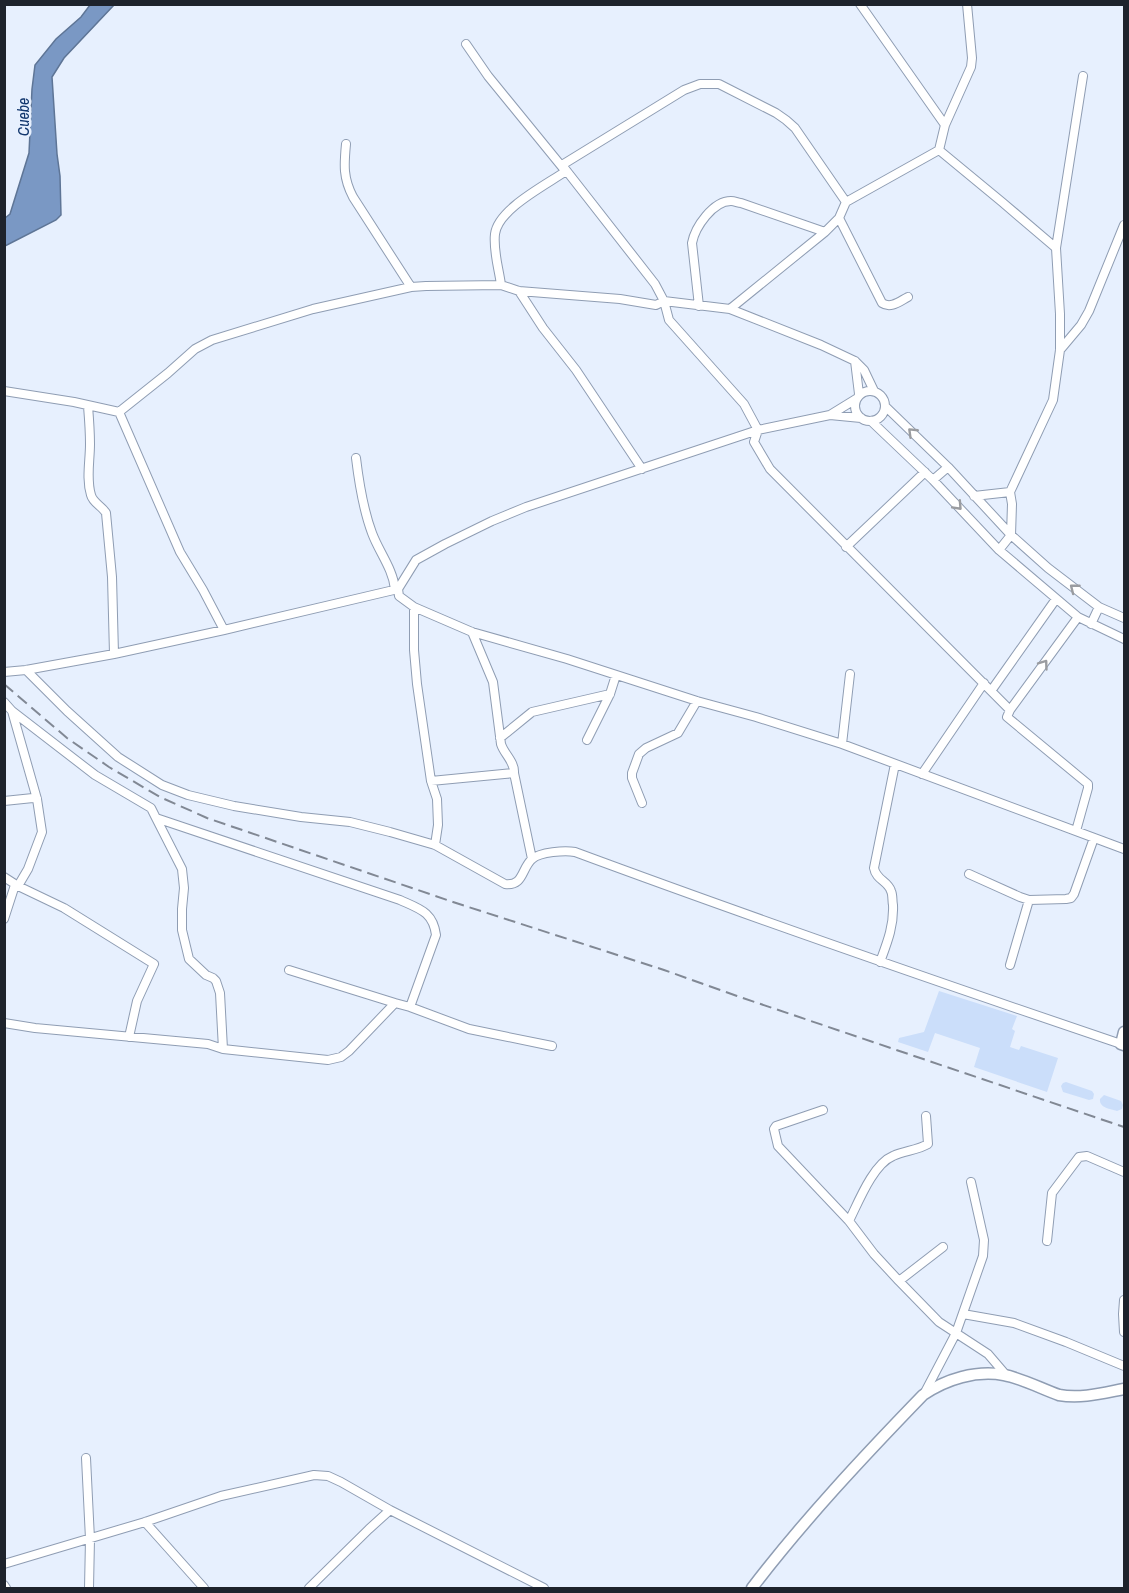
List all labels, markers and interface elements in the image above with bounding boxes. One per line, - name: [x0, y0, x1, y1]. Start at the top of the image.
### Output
- water label: Cuebe: [12, 98, 34, 136]
- one-way arrow: [909, 429, 920, 440]
- one-way arrow: [951, 500, 962, 510]
- one-way arrow: [1070, 585, 1081, 596]
- one-way arrow: [1037, 659, 1048, 670]

